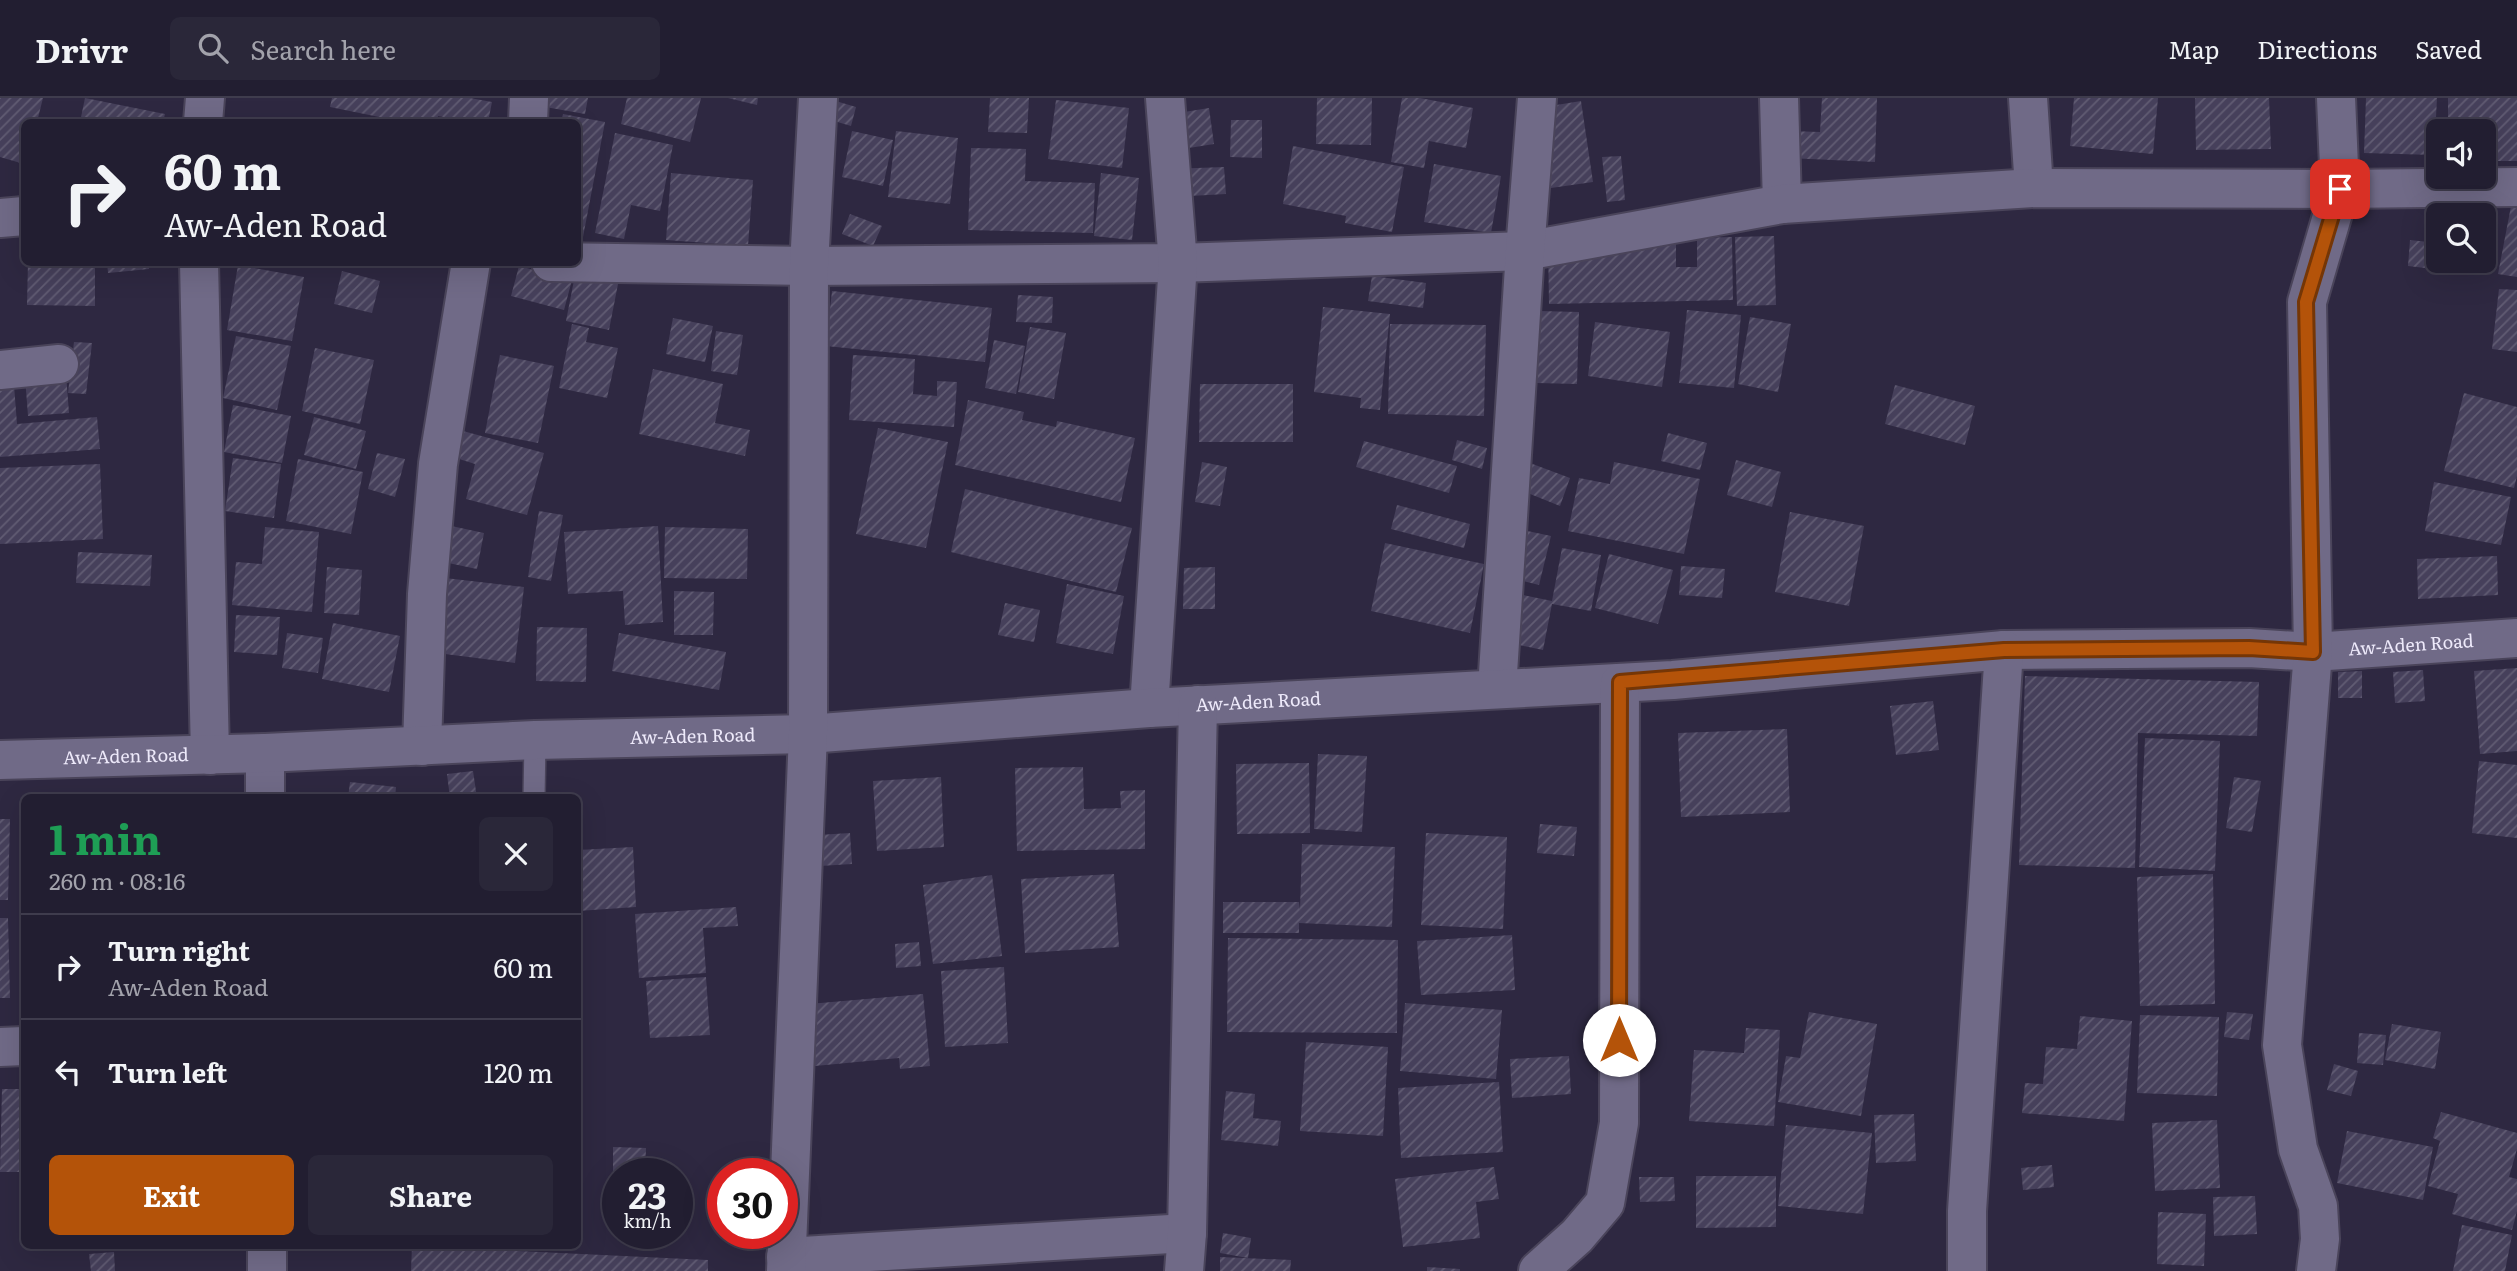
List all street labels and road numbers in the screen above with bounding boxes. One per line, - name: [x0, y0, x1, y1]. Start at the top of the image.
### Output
- street label: Aw-Aden Road: [2347, 626, 2475, 662]
- street label: Aw-Aden Road: [1195, 684, 1322, 717]
- street label: Aw-Aden Road: [629, 720, 756, 750]
- street label: Aw-Aden Road: [63, 740, 189, 770]

